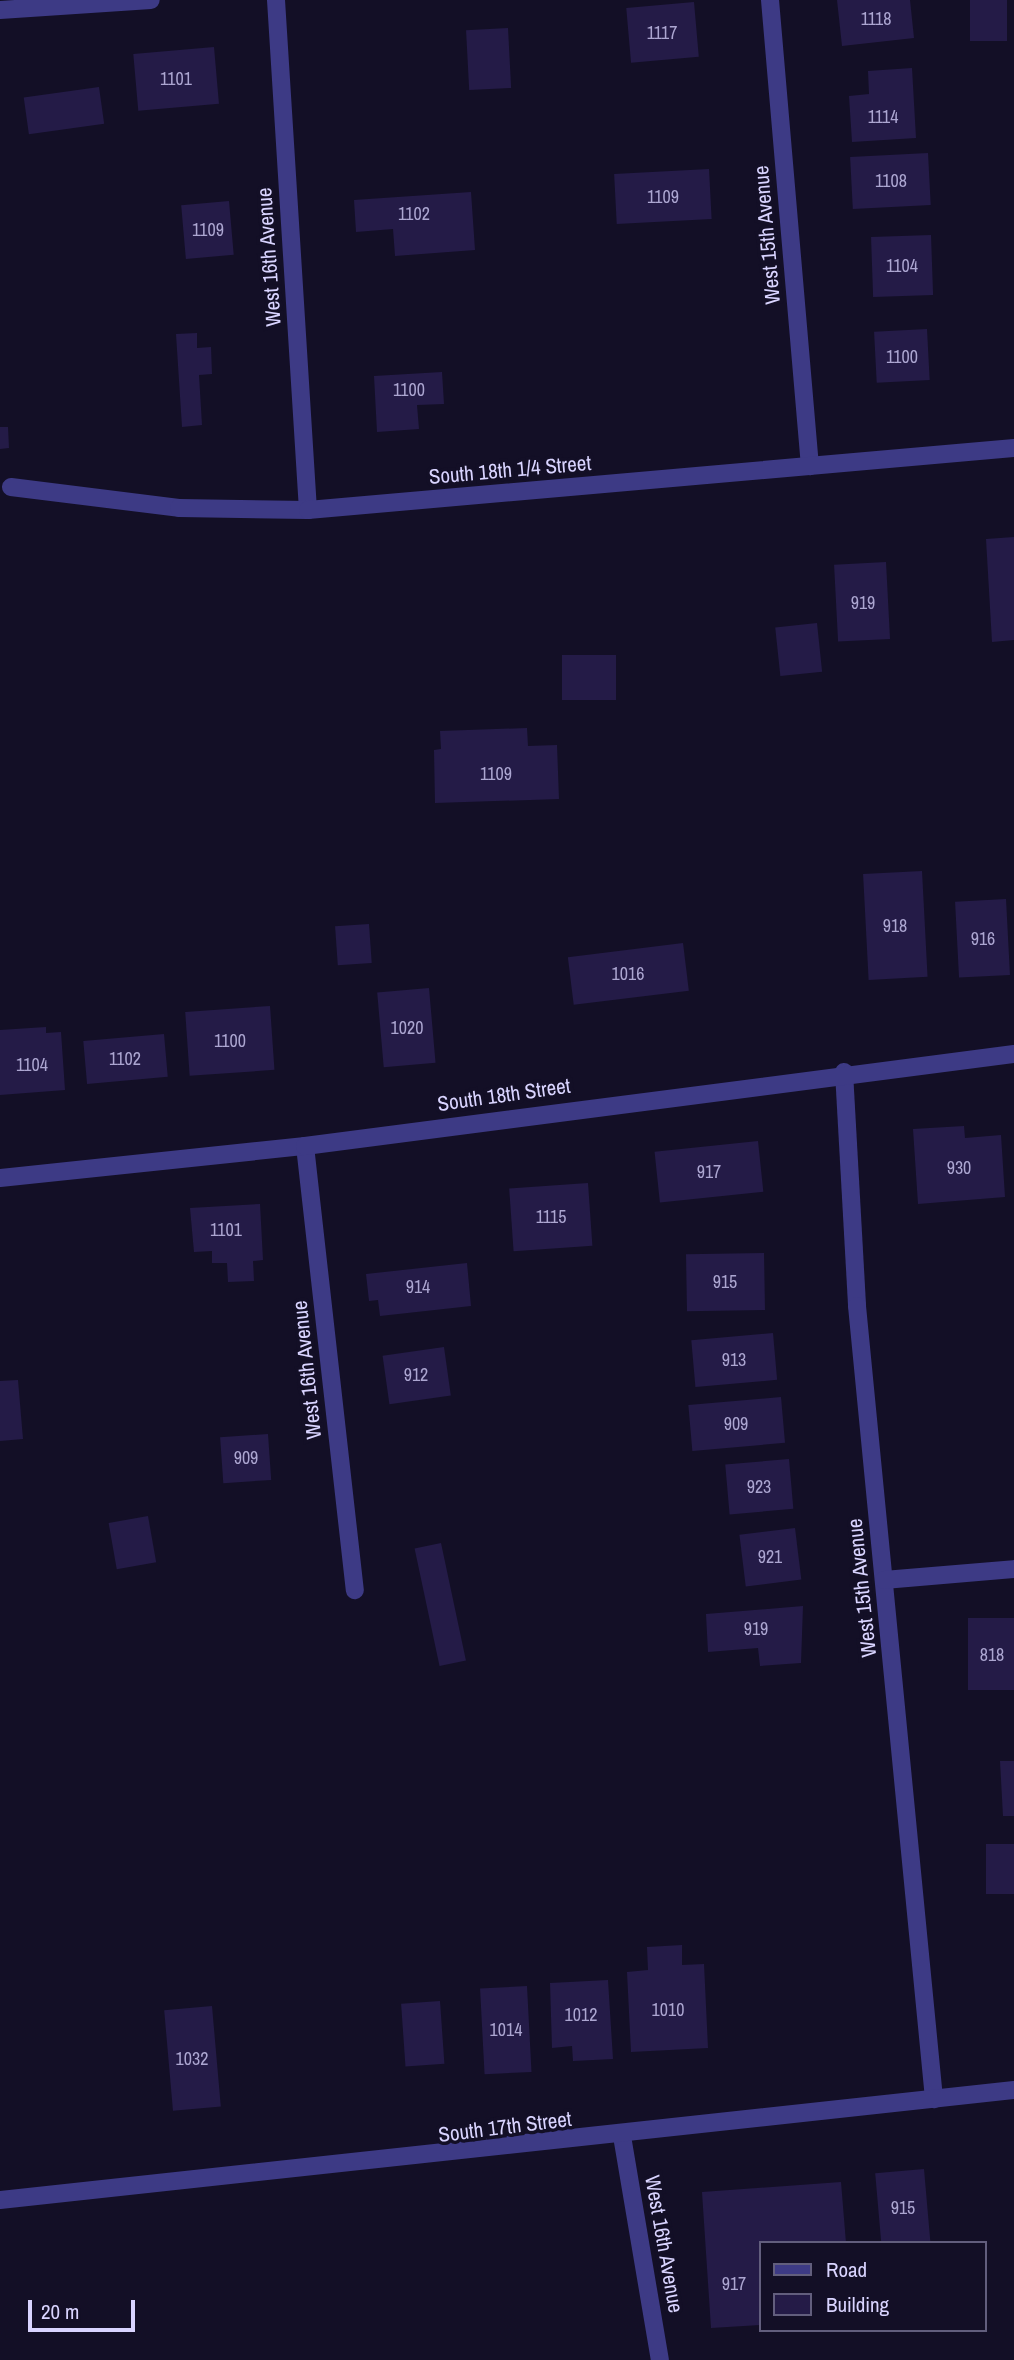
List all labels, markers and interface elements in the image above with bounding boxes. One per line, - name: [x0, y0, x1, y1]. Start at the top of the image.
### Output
- house number: 1118: [861, 8, 891, 30]
- house number: 1117: [647, 22, 677, 44]
- house number: 1101: [160, 68, 192, 90]
- house number: 1114: [868, 106, 898, 128]
- street label: West 15th Avenue: [748, 164, 786, 306]
- house number: 1108: [875, 170, 907, 192]
- street label: West 16th Avenue: [252, 186, 286, 328]
- house number: 1109: [647, 186, 679, 208]
- house number: 1102: [398, 203, 430, 225]
- house number: 1109: [192, 219, 224, 241]
- house number: 1104: [886, 255, 918, 277]
- house number: 1100: [886, 346, 918, 368]
- house number: 1100: [393, 379, 425, 401]
- street label: South 18th 1/4 Street: [428, 450, 592, 490]
- house number: 919: [851, 592, 875, 614]
- house number: 1109: [480, 763, 512, 785]
- house number: 918: [883, 915, 907, 937]
- house number: 916: [971, 928, 995, 950]
- house number: 1016: [612, 963, 644, 985]
- house number: 1020: [391, 1017, 423, 1039]
- house number: 1100: [214, 1030, 246, 1052]
- house number: 1102: [109, 1048, 141, 1070]
- house number: 1104: [16, 1054, 48, 1076]
- street label: South 18th Street: [436, 1073, 572, 1117]
- house number: 930: [947, 1157, 971, 1179]
- house number: 917: [697, 1161, 721, 1183]
- house number: 1115: [536, 1206, 566, 1228]
- house number: 1101: [210, 1219, 242, 1241]
- house number: 915: [713, 1271, 737, 1293]
- house number: 914: [406, 1276, 430, 1298]
- street label: West 16th Avenue: [287, 1299, 327, 1441]
- house number: 913: [722, 1349, 746, 1371]
- house number: 912: [404, 1364, 428, 1386]
- house number: 909: [724, 1413, 748, 1435]
- house number: 909: [234, 1447, 258, 1469]
- house number: 923: [747, 1476, 771, 1498]
- street label: West 15th Avenue: [842, 1517, 882, 1659]
- house number: 921: [758, 1546, 782, 1568]
- house number: 919: [744, 1618, 768, 1640]
- house number: 818: [980, 1644, 1004, 1666]
- house number: 1010: [652, 1999, 684, 2021]
- house number: 1012: [565, 2004, 597, 2026]
- house number: 1014: [490, 2019, 522, 2041]
- house number: 1032: [176, 2048, 208, 2070]
- street label: South 17th Street: [437, 2106, 573, 2148]
- street label: West 16th Avenue: [639, 2173, 689, 2315]
- house number: 915: [891, 2197, 915, 2219]
- legend: [758, 2241, 986, 2332]
- text: Road: [826, 2255, 867, 2284]
- house number: 917: [722, 2273, 746, 2295]
- scale bar: [32, 2286, 138, 2330]
- text: Building: [826, 2290, 889, 2319]
- text: 20 m: [41, 2297, 79, 2326]

